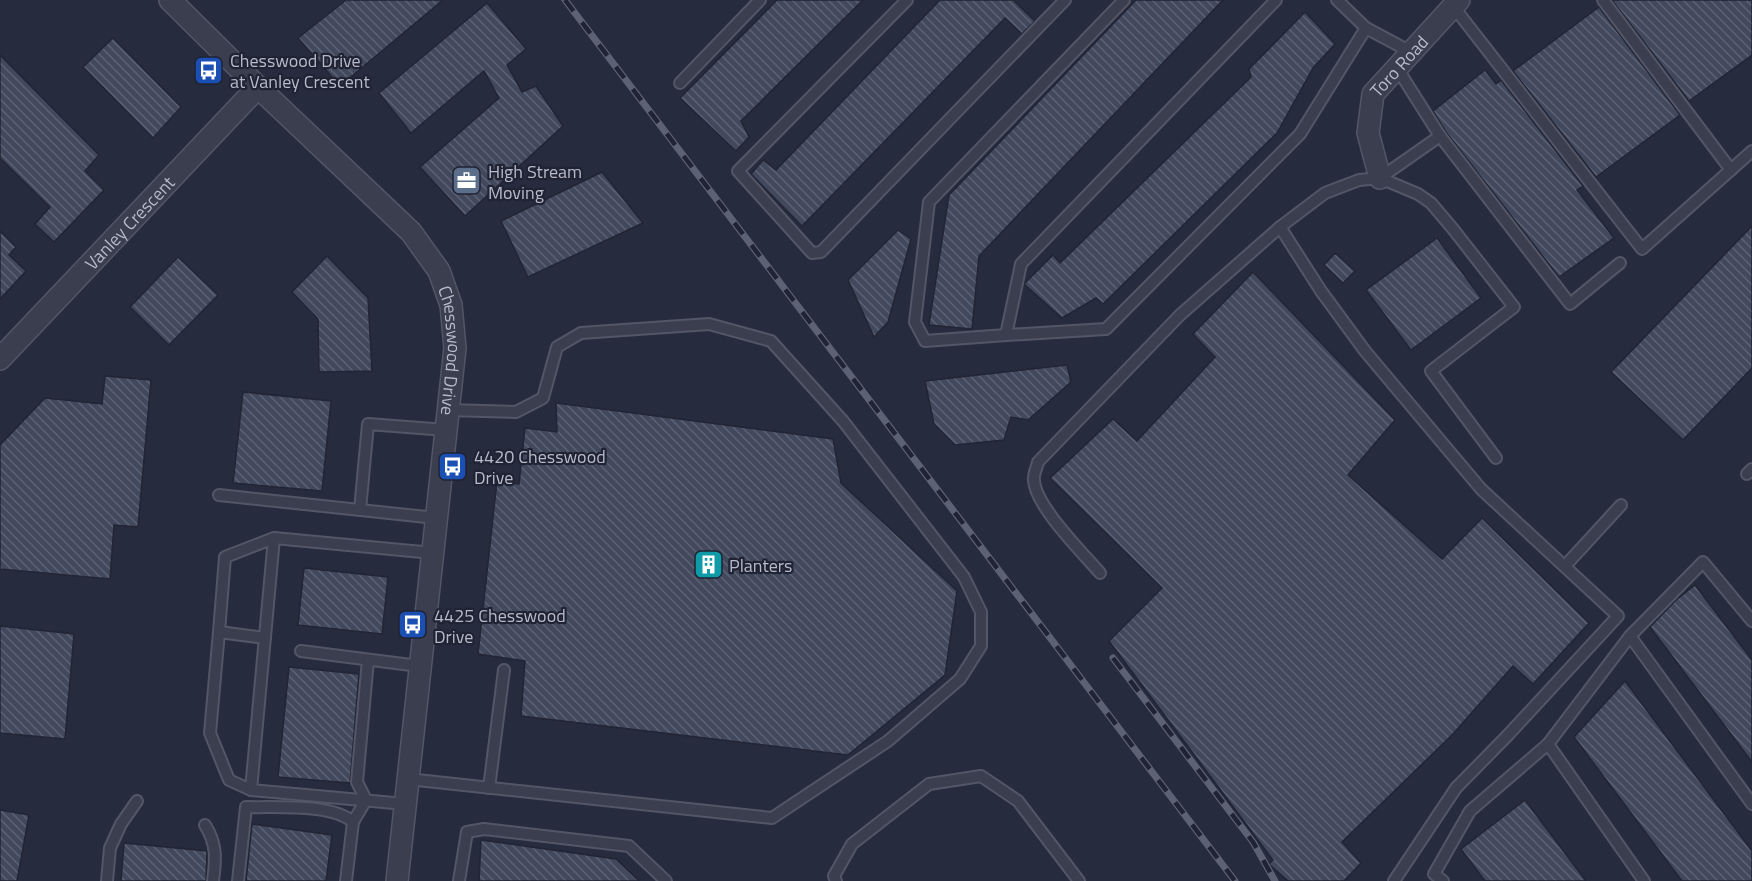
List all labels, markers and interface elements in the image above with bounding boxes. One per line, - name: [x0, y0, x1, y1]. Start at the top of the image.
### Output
- street label: Toro Road: [1363, 29, 1434, 103]
- place label: Chesswood Drive at Vanley Crescent: [230, 47, 370, 95]
- bus stop icon: Chesswood Drive at Vanley Crescent: [193, 54, 225, 86]
- place label: High Stream Moving: [488, 158, 582, 206]
- office icon: High Stream Moving: [451, 165, 483, 197]
- street label: Vanley Crescent: [78, 169, 181, 276]
- street label: Chesswood Drive: [432, 282, 469, 417]
- place label: 4420 Chesswood Drive: [474, 443, 606, 491]
- bus stop icon: 4420 Chesswood Drive: [437, 450, 469, 482]
- building icon: Planters: [692, 549, 724, 581]
- place label: Planters: [729, 552, 792, 579]
- place label: 4425 Chesswood Drive: [434, 602, 566, 650]
- bus stop icon: 4425 Chesswood Drive: [397, 609, 429, 641]

